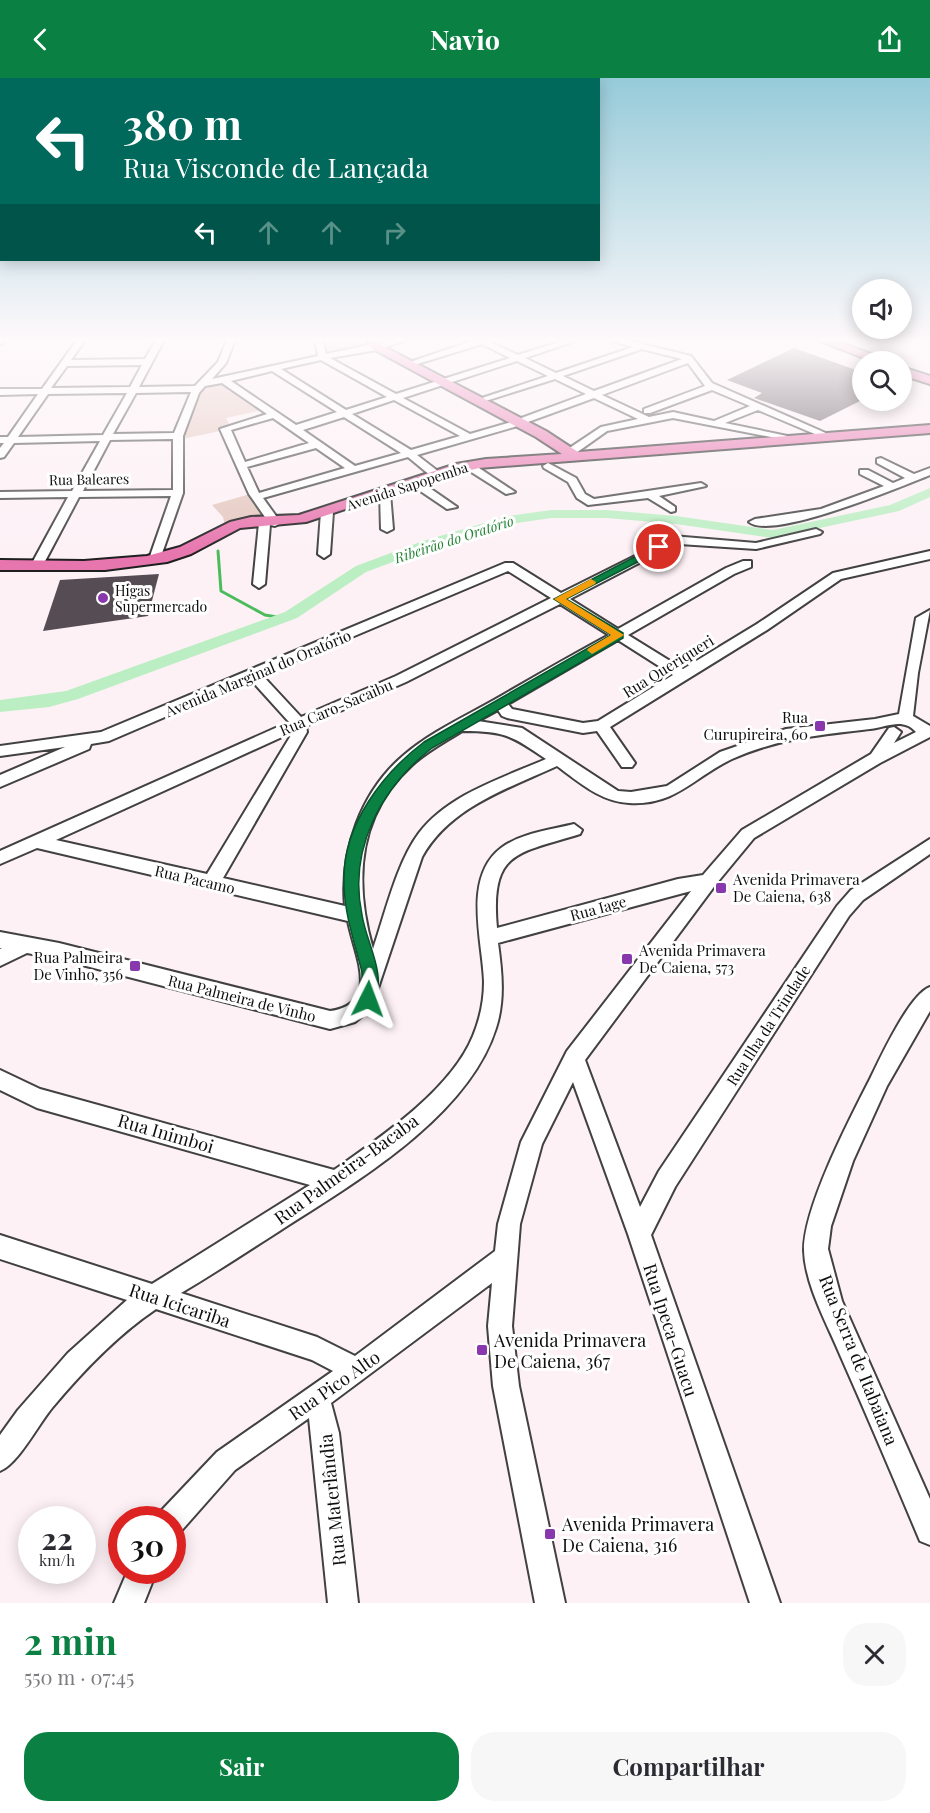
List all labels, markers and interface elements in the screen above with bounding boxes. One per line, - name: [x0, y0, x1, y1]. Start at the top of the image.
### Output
- text: Navio: [430, 21, 500, 57]
- icon: back: [24, 23, 57, 56]
- icon: share: [873, 23, 906, 56]
- text: 380 m: [123, 95, 242, 151]
- icon: left: [24, 102, 102, 180]
- text: Rua Visconde de Lançada: [123, 149, 429, 185]
- icon: left: [189, 216, 222, 249]
- icon: ahead: [252, 216, 285, 249]
- icon: ahead: [315, 216, 348, 249]
- icon: right: [378, 216, 411, 249]
- map controls: [852, 279, 912, 411]
- button: sound: [852, 279, 912, 339]
- button: search: [852, 351, 912, 411]
- street label: Avenida Sapopemba: [343, 457, 470, 515]
- street label: Rua Baleares: [49, 469, 129, 489]
- water label: Ribeirão do Oratório: [391, 511, 516, 568]
- pin: [633, 521, 684, 572]
- icon: arrive: [642, 530, 675, 563]
- place label: Higas Supermercado: [115, 581, 208, 616]
- marker: Higas Supermercado: [96, 591, 110, 605]
- street label: Avenida Marginal do Oratório: [161, 625, 354, 722]
- street label: Rua Queriqueri: [619, 630, 718, 702]
- street label: Rua Caro-Sacaibu: [276, 674, 396, 740]
- place label: Rua Curupireira, 60: [704, 707, 809, 744]
- marker: Rua Curupireira, 60: [813, 719, 827, 733]
- street label: Rua Pacamo: [153, 860, 237, 898]
- place label: Avenida Primavera De Caiena, 638: [732, 869, 860, 906]
- marker: Avenida Primavera De Caiena, 638: [714, 881, 728, 895]
- street label: Rua Iage: [568, 891, 628, 925]
- place label: Avenida Primavera De Caiena, 573: [638, 940, 766, 977]
- place label: Rua Palmeira De Vinho, 356: [34, 947, 124, 984]
- marker: Avenida Primavera De Caiena, 573: [620, 952, 634, 966]
- marker: Rua Palmeira De Vinho, 356: [128, 959, 142, 973]
- street label: Rua Ilha da Trindade: [722, 961, 814, 1089]
- position arrow: [336, 967, 400, 1031]
- street label: Rua Palmeira de Vinho: [166, 970, 318, 1026]
- street label: Rua Inimboi: [115, 1108, 217, 1158]
- street label: Rua Palmeira-Bacaba: [269, 1108, 423, 1230]
- street label: Rua Ipeca-Guacu: [638, 1260, 704, 1400]
- street label: Rua Serra de Itabaiana: [814, 1271, 904, 1449]
- street label: Rua Icicariba: [126, 1277, 234, 1333]
- place label: Avenida Primavera De Caiena, 367: [493, 1328, 646, 1373]
- marker: Avenida Primavera De Caiena, 367: [475, 1343, 489, 1357]
- street label: Rua Pico Alto: [284, 1345, 385, 1425]
- street label: Rua Materlândia: [313, 1433, 351, 1567]
- speed limit sign: 30: [108, 1506, 186, 1584]
- place label: Avenida Primavera De Caiena, 316: [561, 1512, 714, 1557]
- text: 22: [41, 1518, 73, 1558]
- marker: Avenida Primavera De Caiena, 316: [543, 1527, 557, 1541]
- text: km/h: [39, 1550, 75, 1570]
- text: 2 min: [24, 1616, 117, 1664]
- button: close: [843, 1623, 906, 1686]
- text: 550 m · 07:45: [24, 1663, 134, 1690]
- button: Sair: [24, 1732, 459, 1801]
- button: Compartilhar: [471, 1732, 906, 1801]

